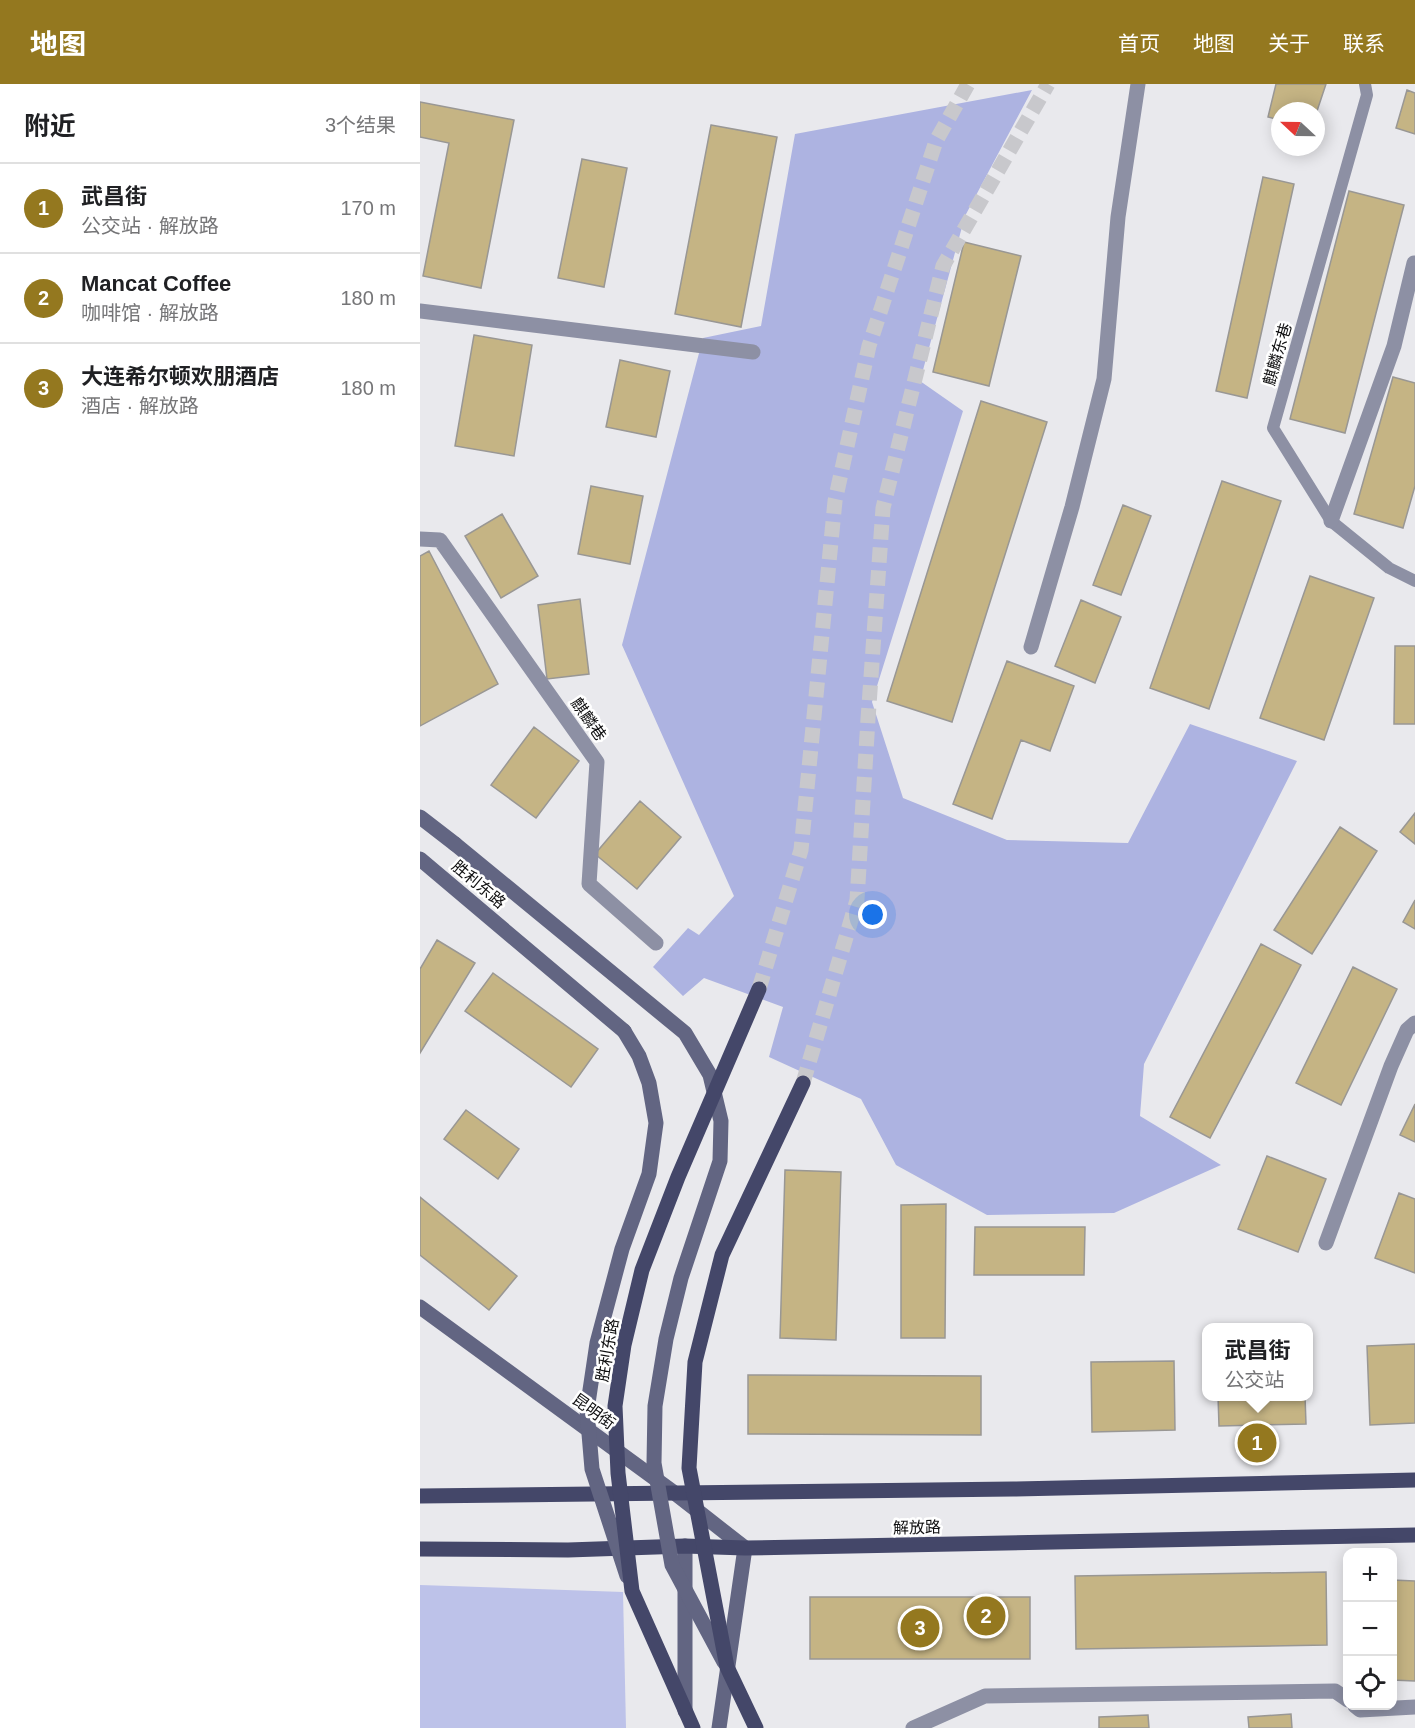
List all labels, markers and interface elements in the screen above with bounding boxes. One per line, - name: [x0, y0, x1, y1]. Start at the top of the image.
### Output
- text: 地图: [30, 29, 86, 60]
- text: 首页: [1118, 32, 1160, 55]
- text: 地图: [1193, 32, 1235, 55]
- text: 关于: [1268, 32, 1310, 55]
- text: 联系: [1343, 32, 1385, 55]
- north arrow: [1271, 102, 1325, 156]
- text: 附近: [24, 111, 76, 141]
- text: 3个结果: [325, 114, 396, 136]
- text: 武昌街: [81, 184, 147, 209]
- text: 1: [38, 197, 49, 219]
- text: 170 m: [340, 197, 396, 219]
- text: 公交站 · 解放路: [81, 215, 219, 237]
- text: Mancat Coffee: [81, 271, 231, 296]
- text: 2: [38, 287, 49, 309]
- text: 180 m: [340, 287, 396, 309]
- text: 咖啡馆 · 解放路: [81, 302, 219, 324]
- street label: 麒麟东巷: [1260, 321, 1294, 387]
- text: 大连希尔顿欢朋酒店: [81, 364, 279, 389]
- text: 3: [38, 377, 49, 399]
- text: 180 m: [340, 377, 396, 399]
- text: 酒店 · 解放路: [81, 395, 199, 417]
- street label: 麒麟巷: [568, 695, 609, 744]
- street label: 胜利东路: [449, 857, 509, 911]
- your location: [858, 900, 887, 929]
- street label: 胜利东路: [594, 1317, 621, 1383]
- popup: [1202, 1323, 1313, 1401]
- text: 武昌街: [1224, 1338, 1291, 1363]
- text: 公交站: [1224, 1369, 1284, 1391]
- street label: 昆明街: [569, 1390, 618, 1432]
- pin: 1: [1238, 1420, 1276, 1466]
- street label: 解放路: [893, 1519, 941, 1536]
- map controls: [1343, 1548, 1397, 1710]
- button: +: [1343, 1548, 1397, 1602]
- pin: 2: [966, 1594, 1006, 1639]
- button: −: [1343, 1602, 1397, 1656]
- pin: 3: [900, 1606, 940, 1650]
- button: locate: [1343, 1656, 1397, 1710]

